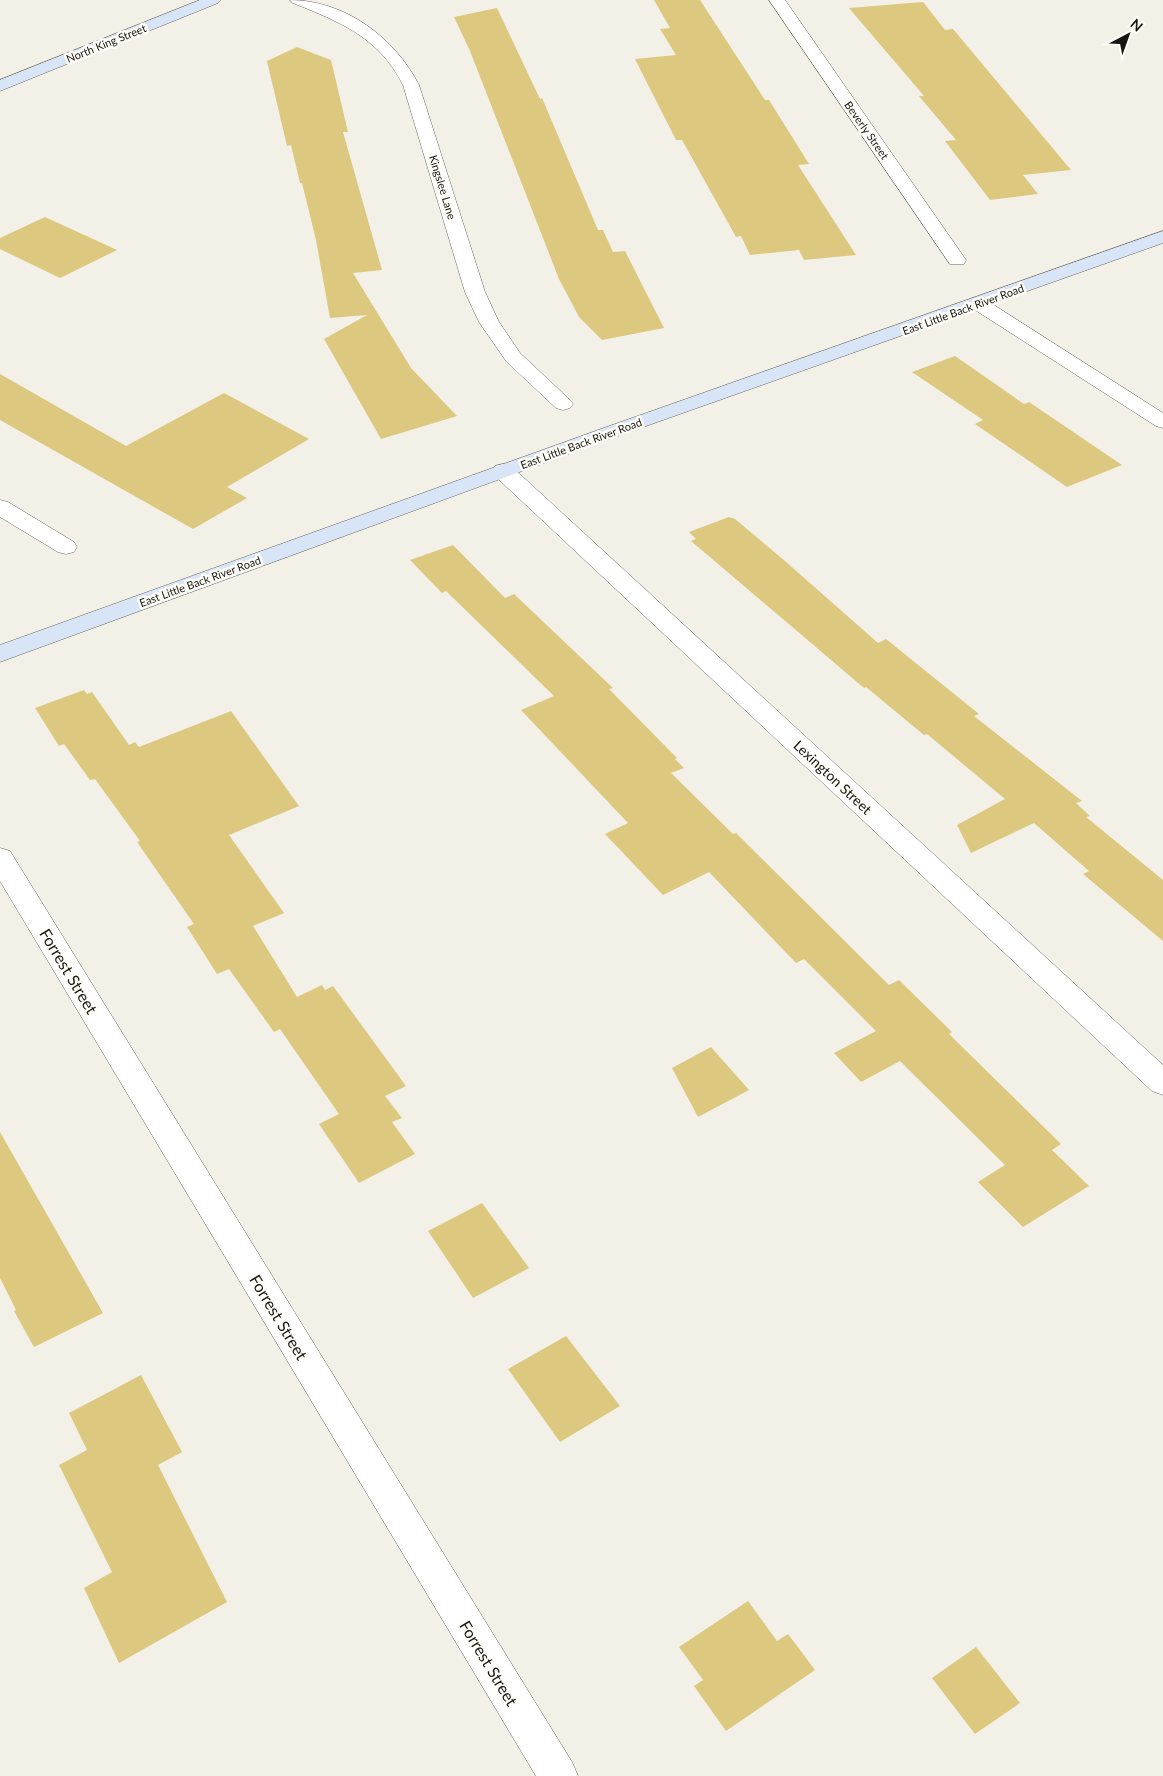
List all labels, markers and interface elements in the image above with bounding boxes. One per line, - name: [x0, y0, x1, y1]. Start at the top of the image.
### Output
- north arrow: [1103, 10, 1153, 60]
- text: N: [1127, 15, 1147, 35]
- street label: North King Street: [64, 21, 148, 65]
- street label: Beverly Street: [842, 98, 892, 162]
- street label: Kingslee Lane: [427, 153, 459, 221]
- street label: East Little Back River Road: [901, 281, 1025, 337]
- street label: East Little Back River Road: [519, 415, 643, 471]
- street label: East Little Back River Road: [138, 553, 262, 609]
- street label: Lexington Street: [790, 736, 876, 818]
- street label: Forrest Street: [36, 925, 102, 1017]
- street label: Forrest Street: [246, 1271, 312, 1363]
- street label: Forrest Street: [456, 1617, 522, 1709]

